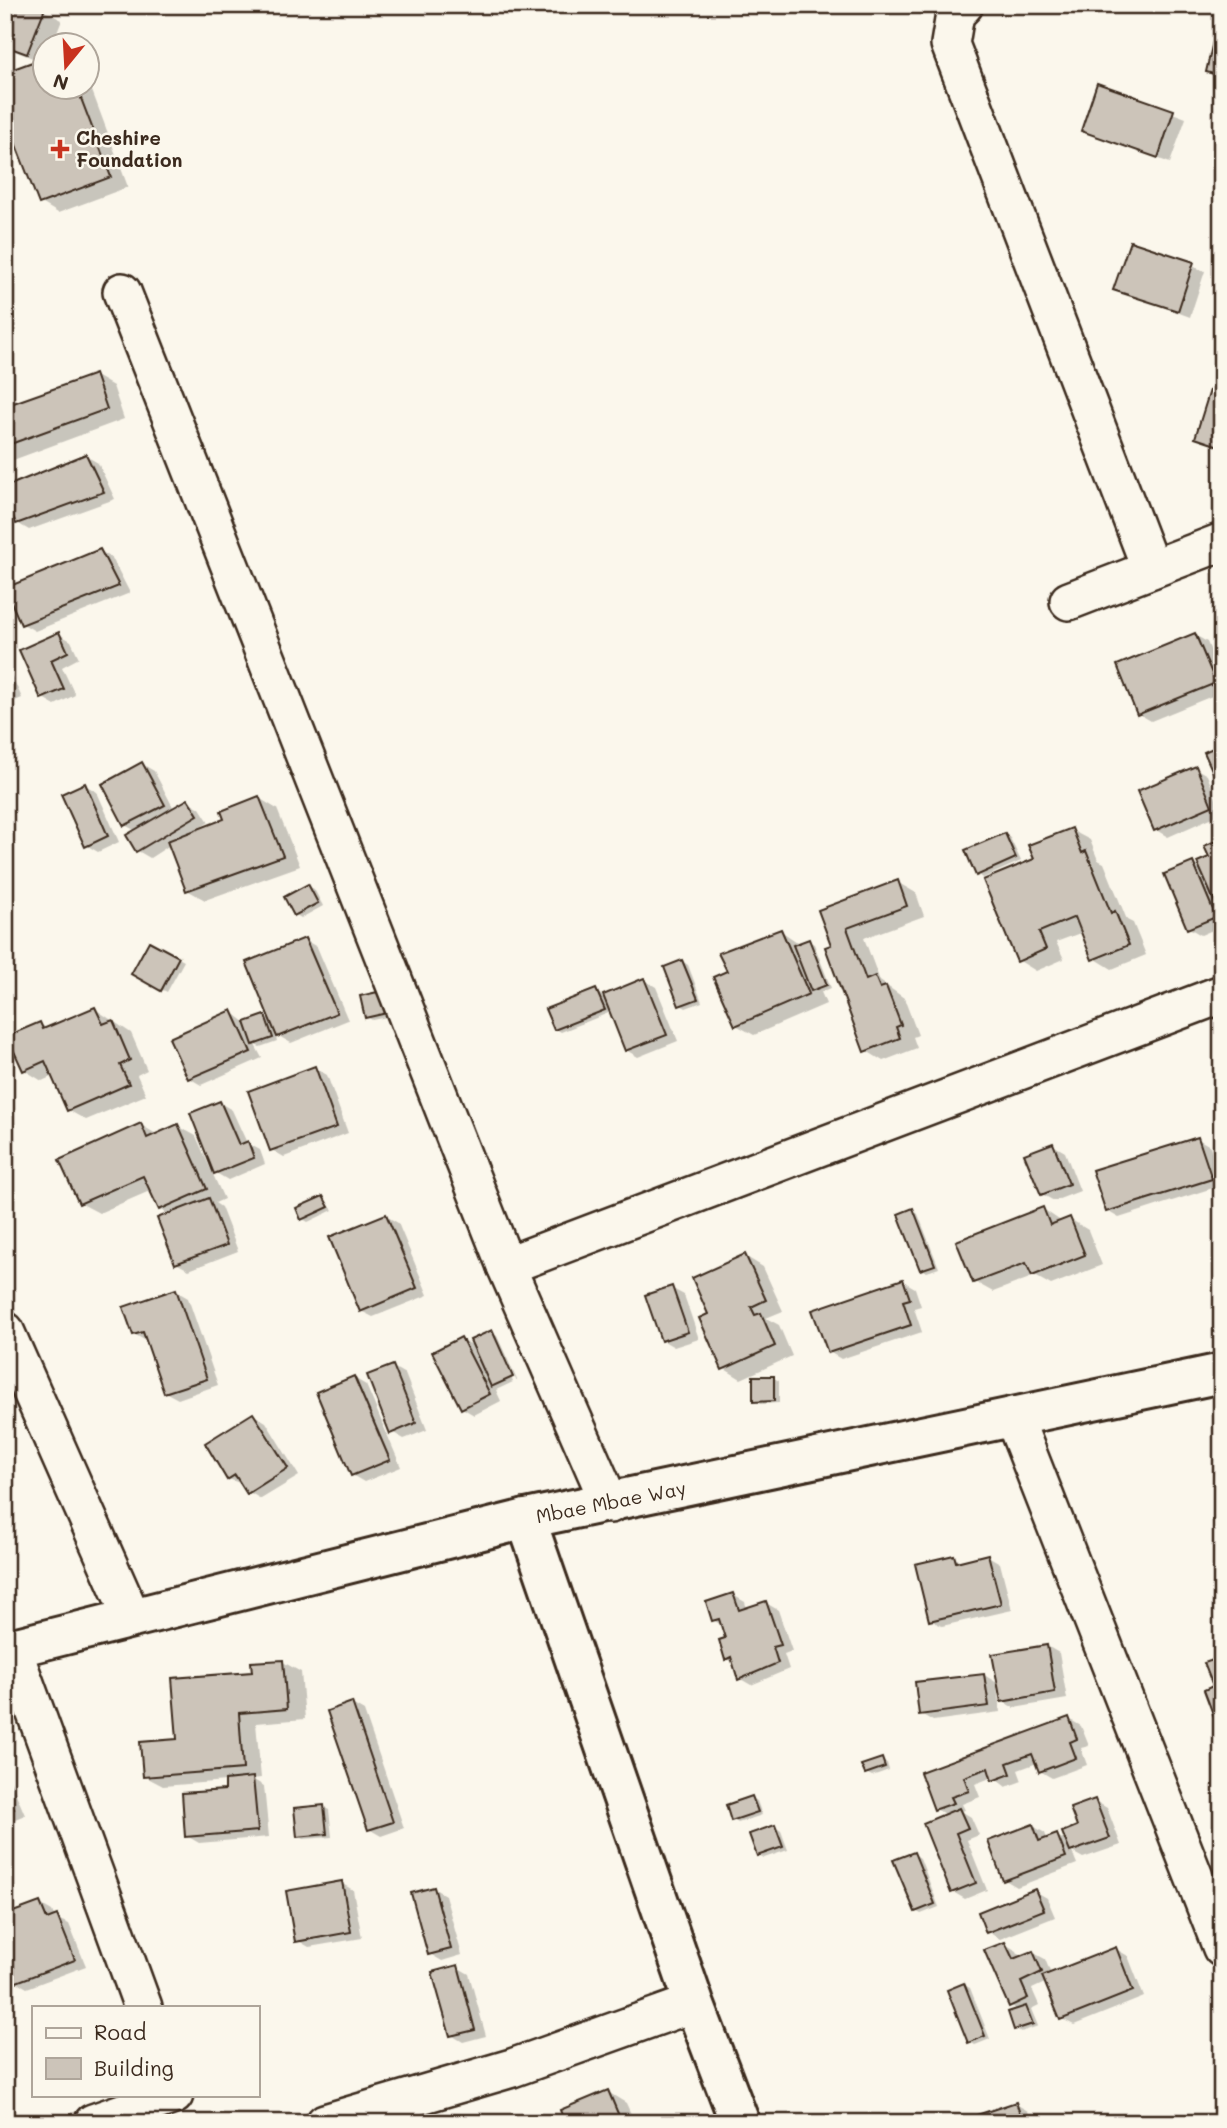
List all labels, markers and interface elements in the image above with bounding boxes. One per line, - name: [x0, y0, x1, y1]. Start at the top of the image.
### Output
- north arrow: [32, 32, 102, 102]
- text: N: [50, 69, 71, 97]
- place label: Cheshire Foundation: [76, 125, 183, 172]
- marker: Cheshire Foundation: [50, 139, 70, 159]
- street label: Mbae Mbae Way: [534, 1475, 688, 1528]
- legend: [32, 2006, 259, 2096]
- text: Road: [94, 2018, 146, 2045]
- text: Building: [94, 2054, 174, 2081]

